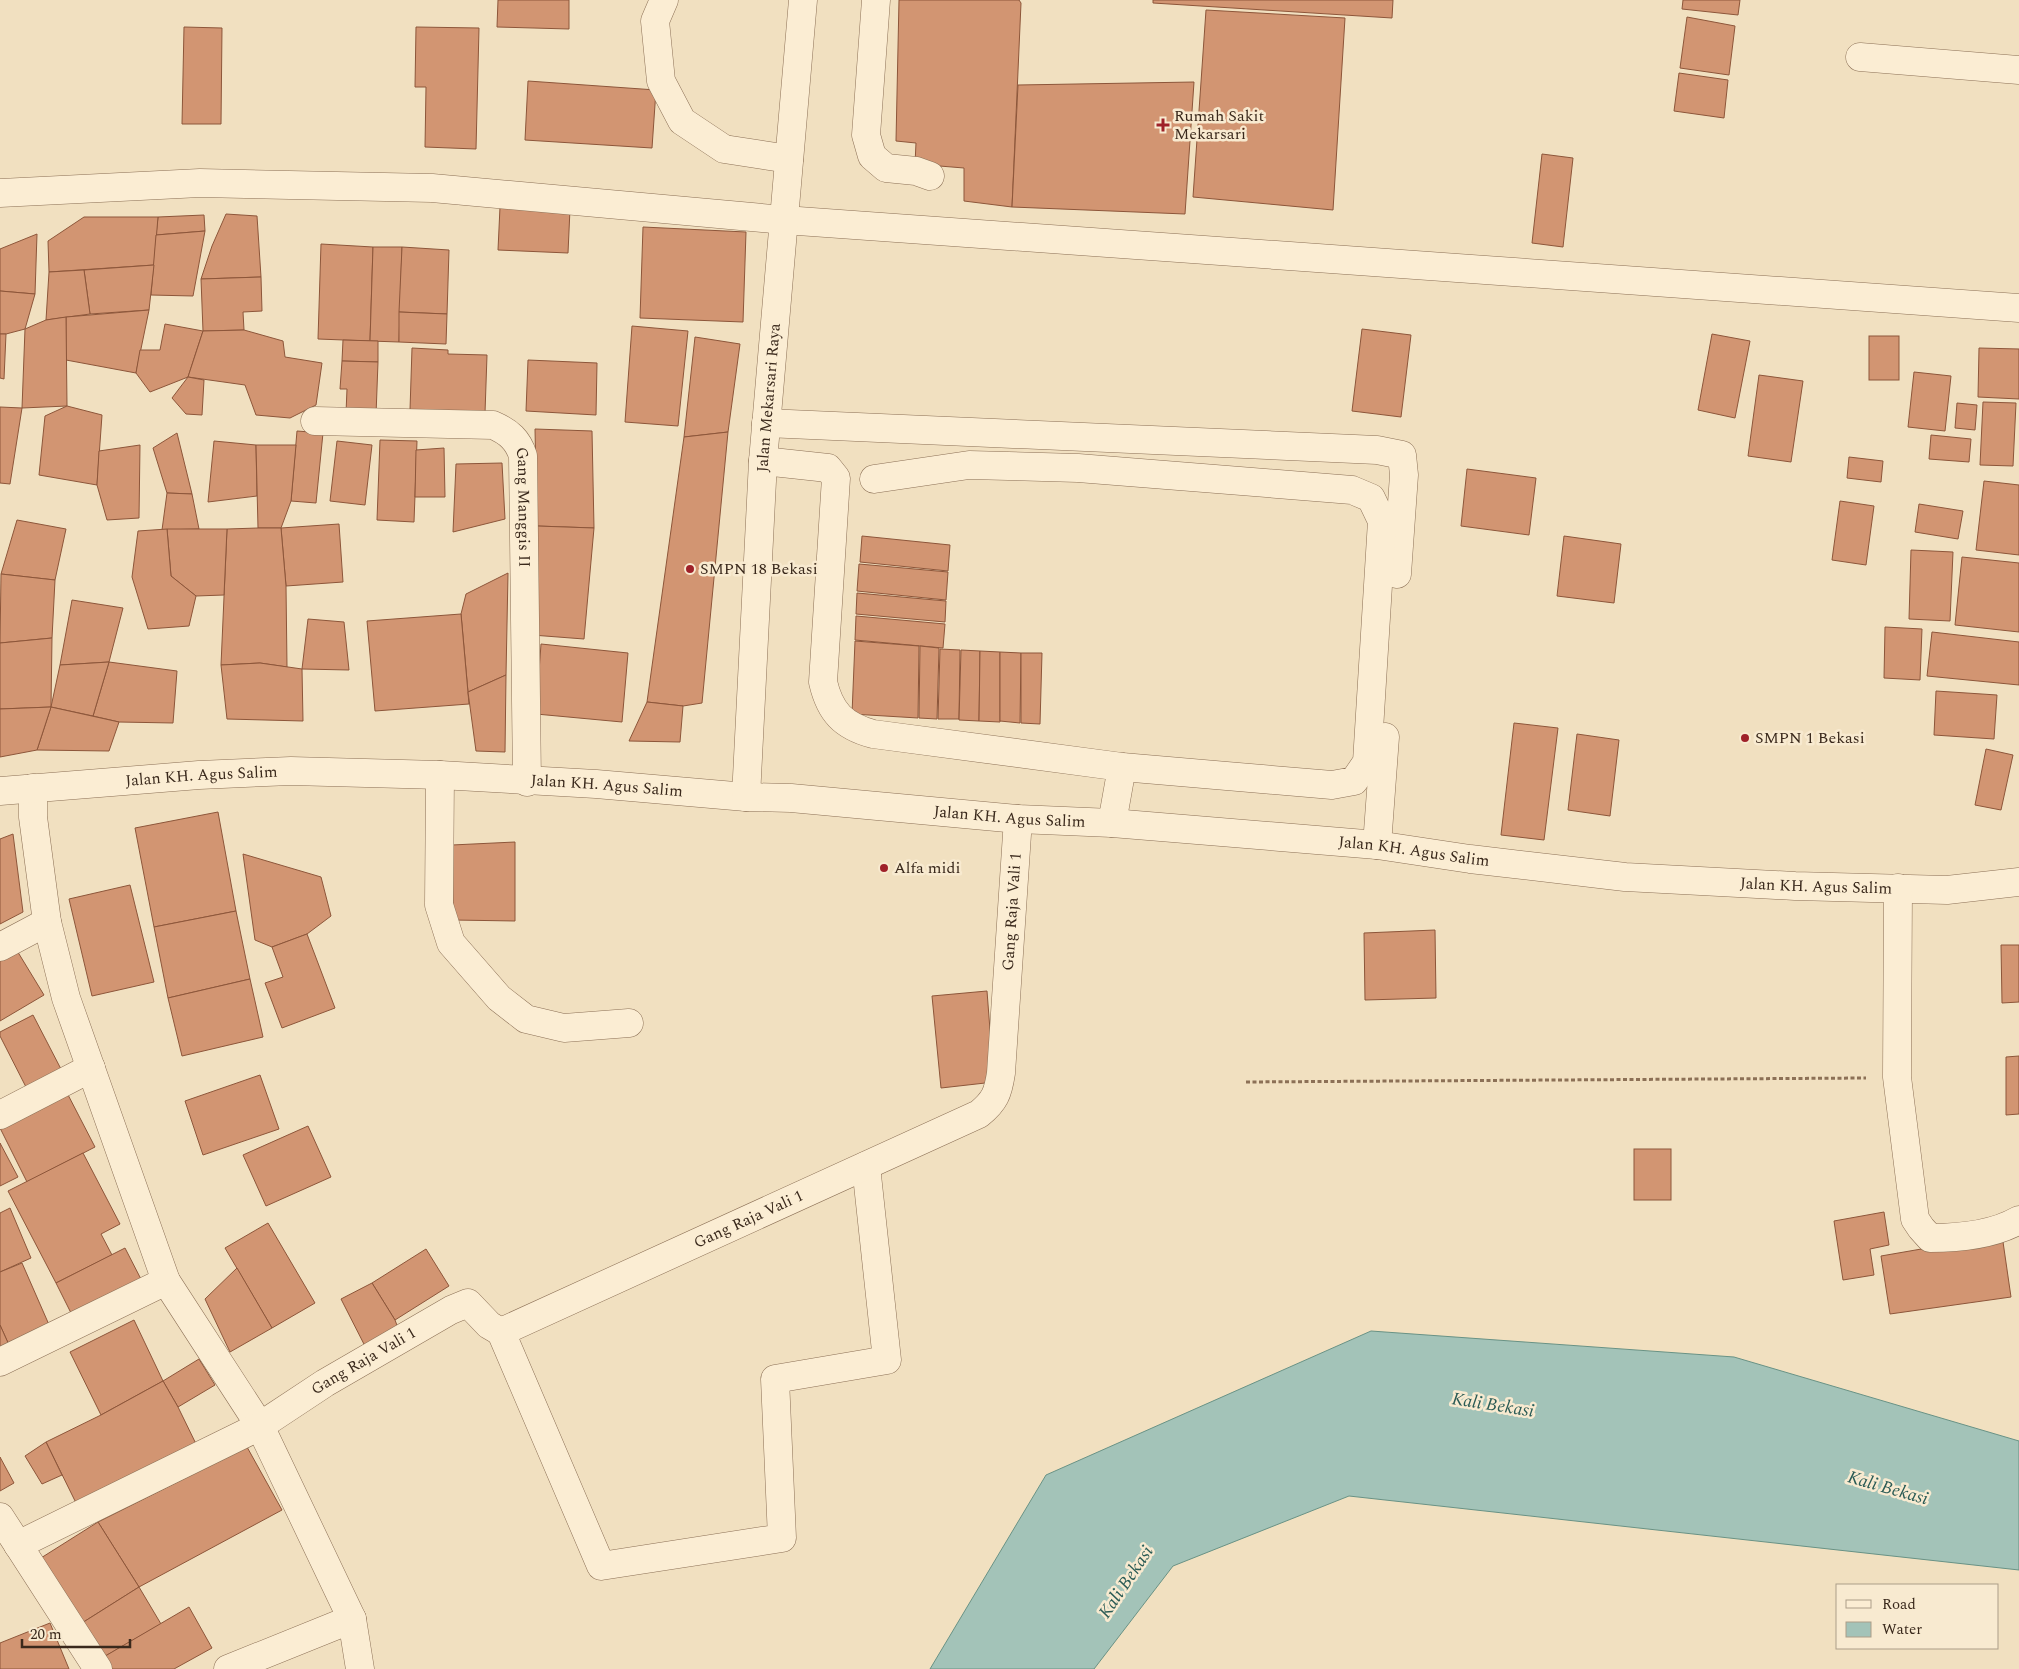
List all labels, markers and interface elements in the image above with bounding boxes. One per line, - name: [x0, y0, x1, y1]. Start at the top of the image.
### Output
- place label: Rumah Sakit Mekarsari: [1174, 104, 1264, 146]
- marker: Rumah Sakit Mekarsari: [1156, 118, 1170, 132]
- street label: Jalan Mekarsari Raya: [750, 322, 787, 473]
- street label: Gang Manggis II: [509, 443, 536, 567]
- place label: SMPN 18 Bekasi: [700, 557, 818, 581]
- marker: SMPN 18 Bekasi: [684, 563, 696, 575]
- place label: SMPN 1 Bekasi: [1755, 726, 1865, 750]
- marker: SMPN 1 Bekasi: [1739, 732, 1751, 744]
- street label: Jalan KH. Agus Salim: [124, 760, 278, 793]
- street label: Jalan KH. Agus Salim: [530, 768, 684, 803]
- street label: Jalan KH. Agus Salim: [932, 799, 1086, 834]
- street label: Jalan KH. Agus Salim: [1337, 830, 1491, 873]
- street label: Gang Raja Vali 1: [996, 852, 1028, 971]
- place label: Alfa midi: [894, 856, 960, 880]
- marker: Alfa midi: [878, 862, 890, 874]
- street label: Jalan KH. Agus Salim: [1739, 871, 1893, 901]
- street label: Gang Raja Vali 1: [690, 1184, 807, 1255]
- street label: Gang Raja Vali 1: [306, 1321, 421, 1401]
- water label: Kali Bekasi: [1450, 1385, 1536, 1425]
- water label: Kali Bekasi: [1844, 1464, 1932, 1512]
- water label: Kali Bekasi: [1092, 1540, 1160, 1624]
- legend: [1836, 1584, 1999, 1649]
- text: Road: [1882, 1593, 1916, 1616]
- scale bar: [22, 1616, 130, 1648]
- text: Water: [1882, 1618, 1922, 1641]
- text: 20 m: [30, 1623, 62, 1646]

